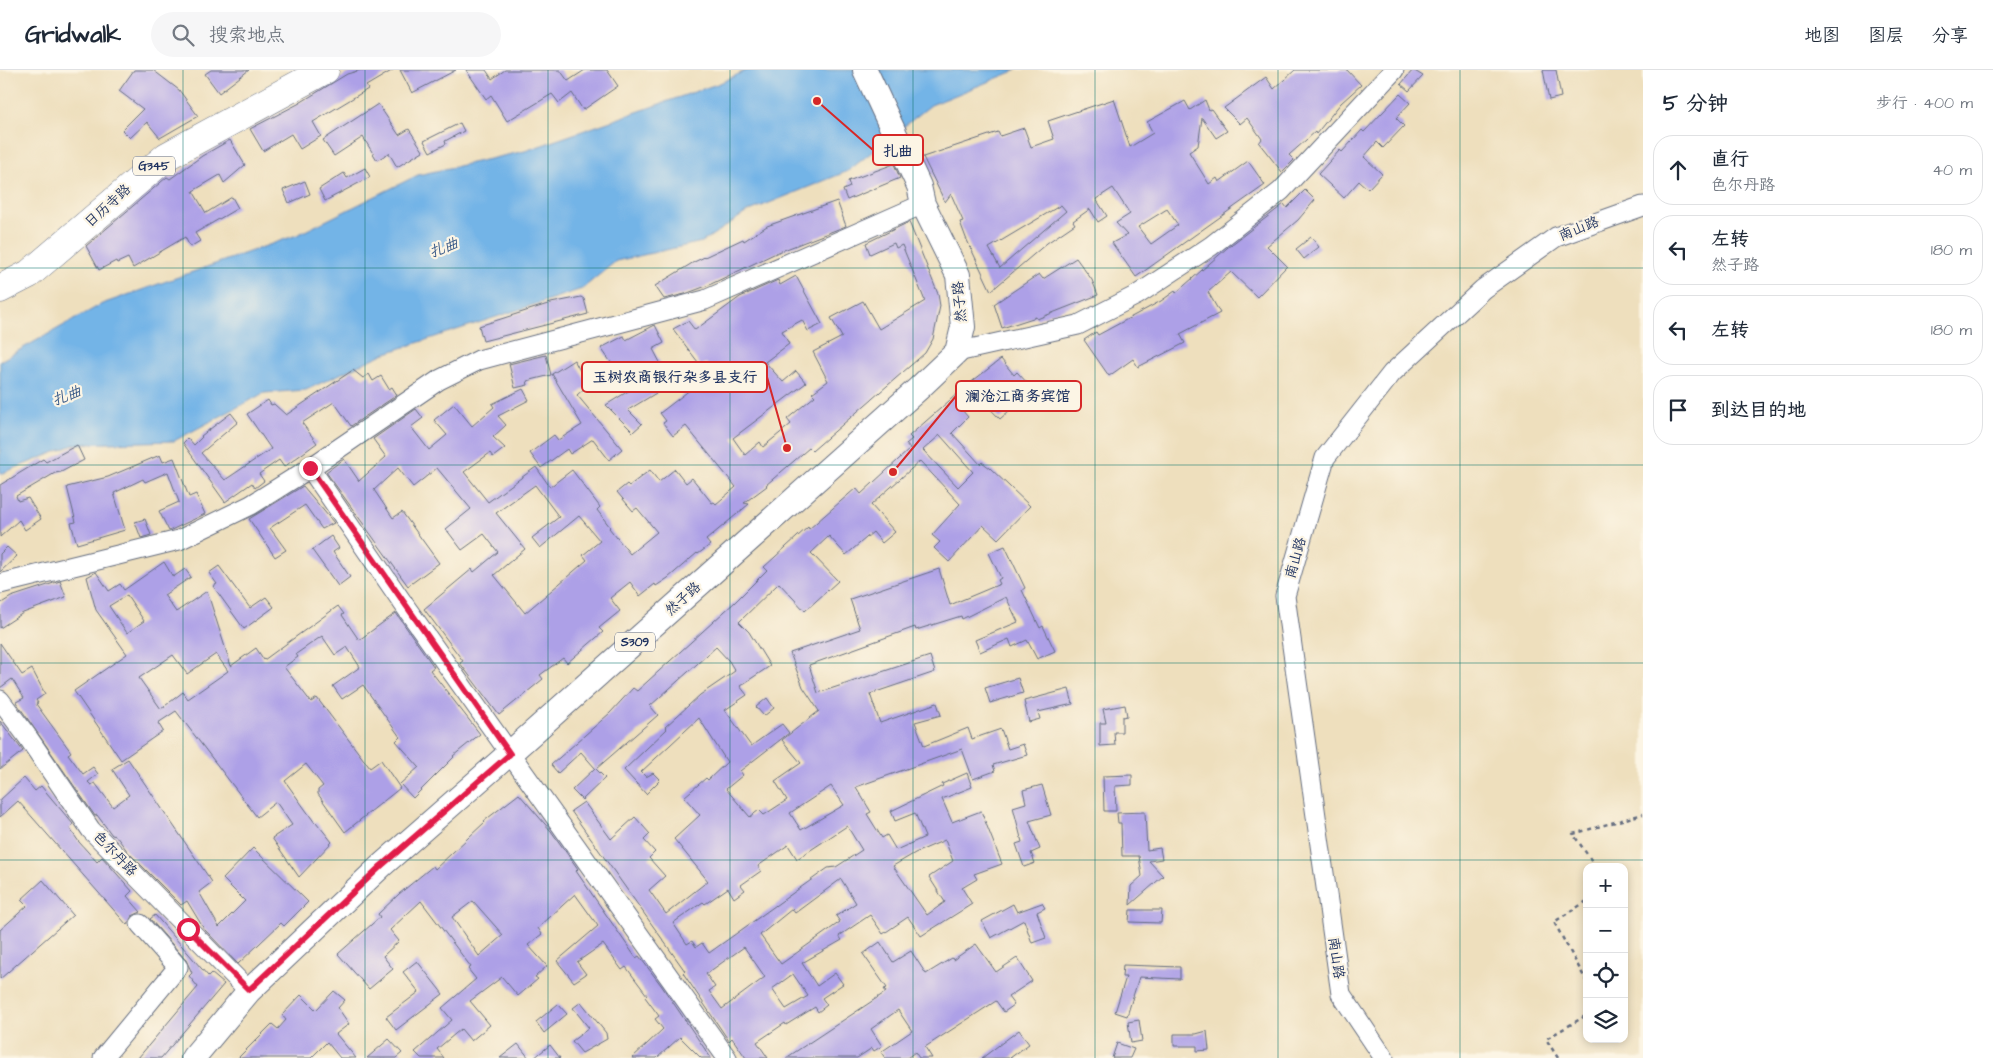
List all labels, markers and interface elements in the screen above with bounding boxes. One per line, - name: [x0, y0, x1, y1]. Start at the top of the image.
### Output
- search box: [151, 12, 501, 57]
- text: Gridwalk: [25, 18, 121, 52]
- icon: search: [169, 21, 197, 49]
- text: 搜索地点: [209, 22, 285, 49]
- text: 地图: [1804, 23, 1840, 48]
- text: 图层: [1868, 23, 1904, 48]
- text: 分享: [1932, 23, 1968, 48]
- text: 5 分钟: [1663, 89, 1728, 118]
- text: 步行 · 400 m: [1876, 92, 1973, 114]
- callout: 扎曲: [873, 135, 923, 165]
- text: 扎曲: [883, 141, 913, 162]
- text: 直行: [1711, 146, 1749, 173]
- road number: G345: [133, 156, 175, 175]
- icon: ahead: [1664, 156, 1692, 184]
- text: 40 m: [1932, 159, 1972, 181]
- text: 色尔丹路: [1711, 174, 1775, 196]
- street label: 日历寺路: [81, 180, 135, 232]
- street label: 南山路: [1556, 212, 1602, 246]
- text: 左转: [1711, 226, 1749, 253]
- water label: 扎曲: [426, 232, 463, 263]
- icon: left: [1664, 236, 1692, 264]
- text: 180 m: [1931, 239, 1972, 261]
- text: 然子路: [1711, 254, 1759, 276]
- street label: 然子路: [948, 280, 972, 324]
- icon: left: [1664, 316, 1692, 344]
- text: 左转: [1711, 317, 1749, 344]
- text: 180 m: [1931, 319, 1972, 341]
- callout: 玉树农商银行杂多县支行: [582, 362, 767, 392]
- text: 玉树农商银行杂多县支行: [592, 367, 758, 388]
- water label: 扎曲: [49, 380, 86, 411]
- callout: 澜沧江商务宾馆: [956, 381, 1081, 411]
- text: 澜沧江商务宾馆: [965, 386, 1071, 407]
- icon: arrive: [1664, 396, 1692, 424]
- text: 到达目的地: [1711, 397, 1806, 424]
- route end: [299, 457, 322, 480]
- street label: 南山路: [1281, 535, 1311, 581]
- street label: 然子路: [661, 578, 705, 620]
- road number: S309: [615, 632, 655, 652]
- street label: 色尔丹路: [88, 827, 142, 881]
- map controls: [1583, 863, 1628, 1043]
- button: +: [1583, 863, 1628, 908]
- button: −: [1583, 908, 1628, 953]
- route start: [177, 918, 200, 941]
- street label: 南山路: [1323, 936, 1349, 980]
- button: locate: [1583, 953, 1628, 998]
- button: layers: [1583, 998, 1628, 1043]

